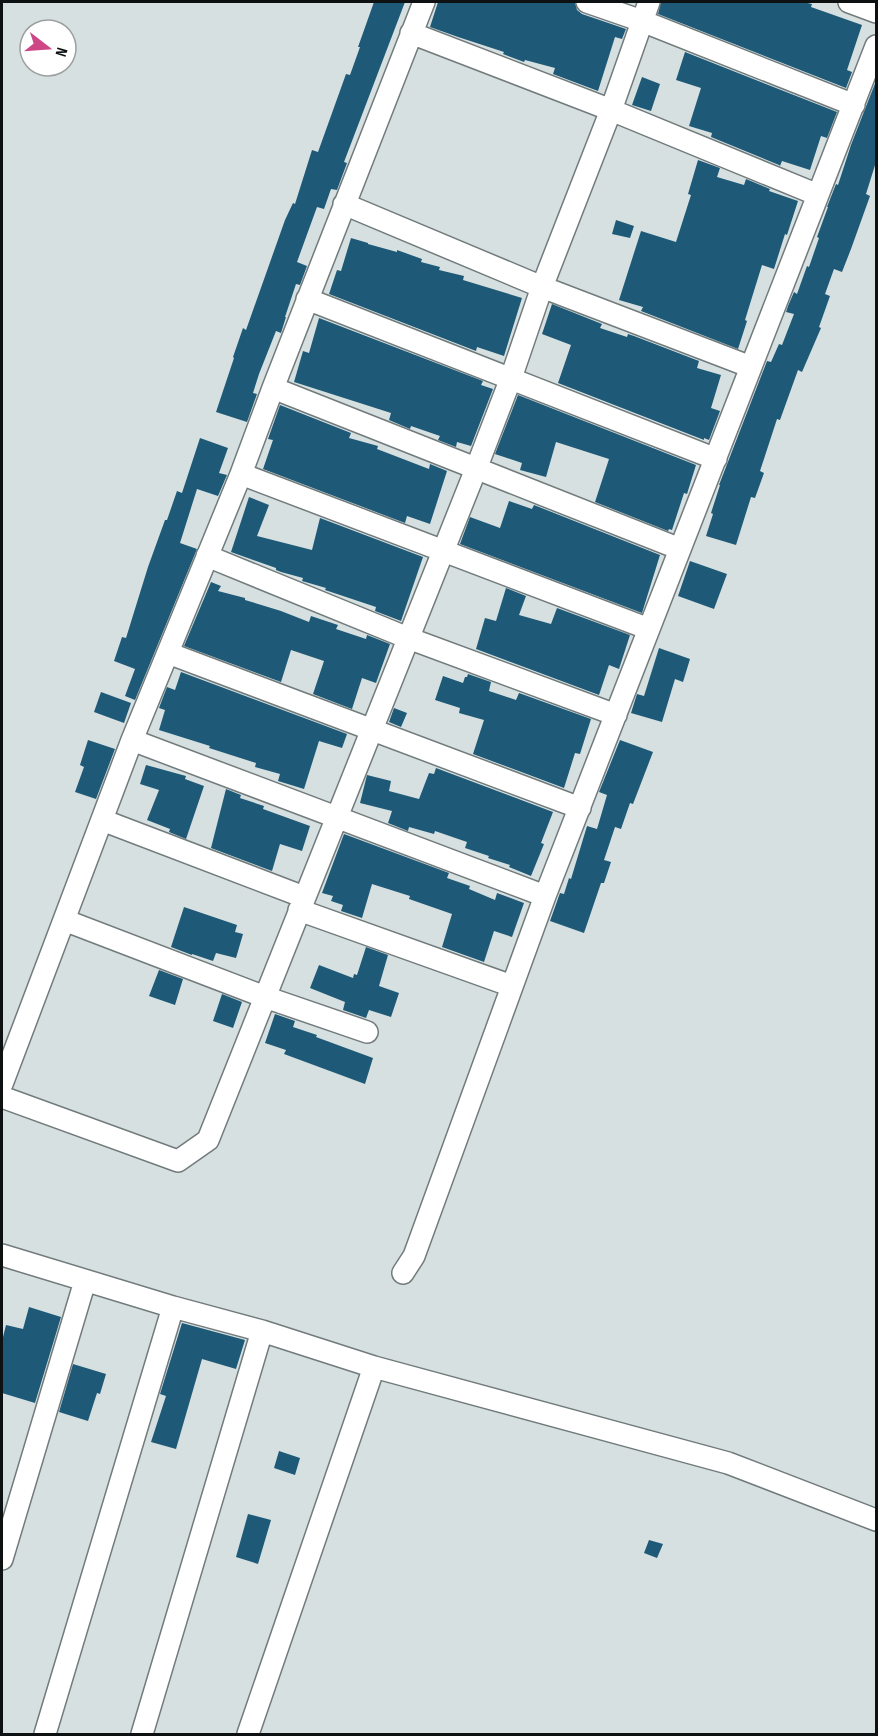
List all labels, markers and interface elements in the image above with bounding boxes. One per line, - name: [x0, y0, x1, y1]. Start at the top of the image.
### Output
- north arrow: [18, 18, 78, 78]
- text: N: [51, 45, 71, 59]

